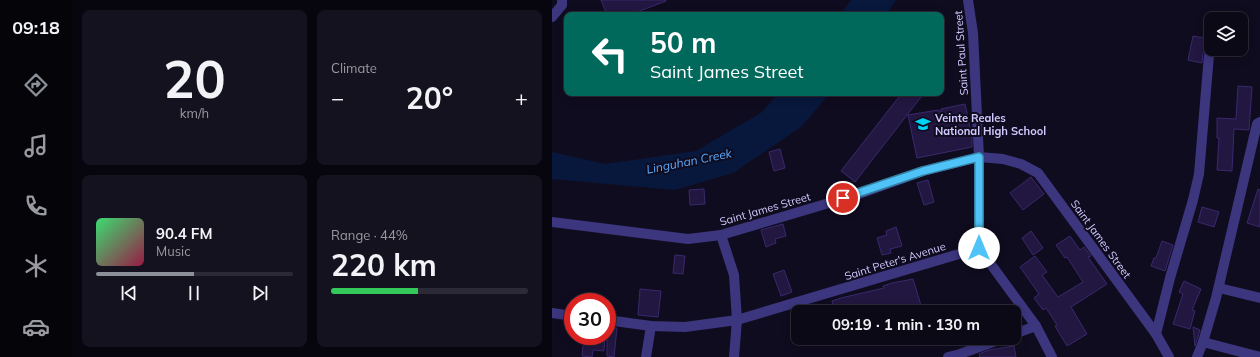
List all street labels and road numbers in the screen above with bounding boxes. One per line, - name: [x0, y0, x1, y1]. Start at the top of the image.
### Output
- street label: Saint Paul Street: [951, 10, 971, 96]
- street label: Saint James Street: [718, 189, 812, 229]
- street label: Saint James Street: [1068, 197, 1134, 281]
- street label: Saint Peter's Avenue: [843, 239, 947, 283]

